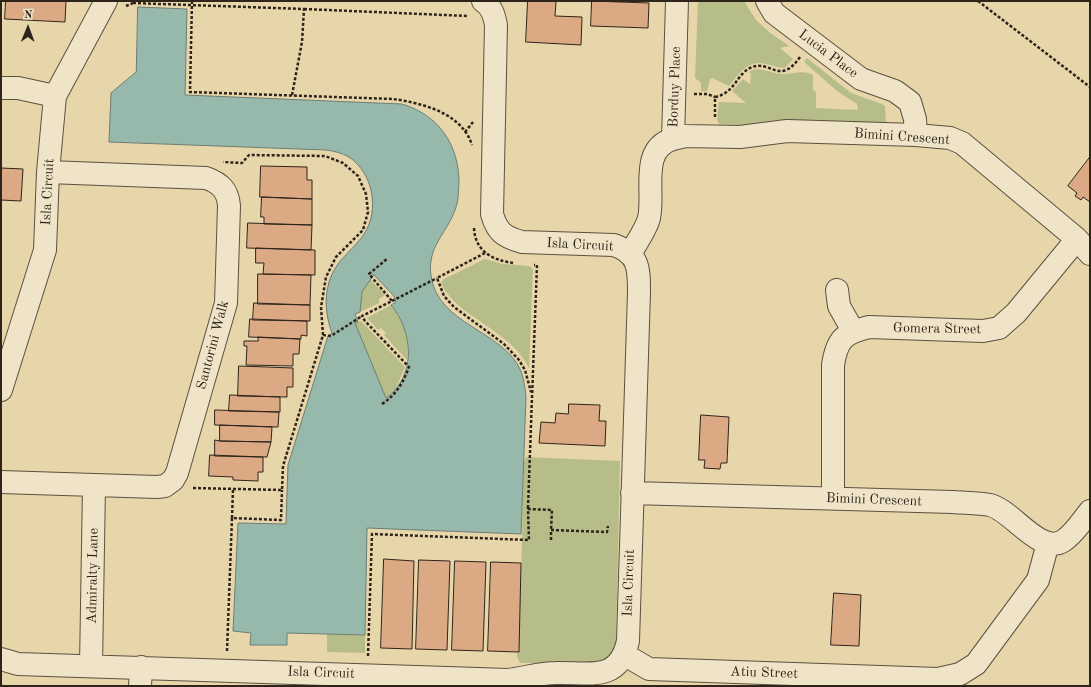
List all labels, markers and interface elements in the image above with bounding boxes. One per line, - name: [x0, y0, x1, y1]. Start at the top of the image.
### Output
- north arrow: [8, 8, 48, 48]
- text: N: [24, 10, 33, 21]
- street label: Lucia Place: [795, 26, 861, 82]
- street label: Borduy Place: [665, 46, 685, 128]
- street label: Bimini Crescent: [853, 125, 951, 149]
- street label: Isla Circuit: [38, 158, 58, 226]
- street label: Isla Circuit: [546, 235, 614, 255]
- street label: Santorini Walk: [193, 299, 233, 391]
- street label: Gomera Street: [893, 320, 981, 338]
- street label: Bimini Crescent: [826, 490, 922, 510]
- street label: Admiralty Lane: [84, 528, 102, 624]
- street label: Isla Circuit: [619, 549, 639, 617]
- street label: Isla Circuit: [287, 663, 355, 683]
- street label: Atiu Street: [730, 663, 798, 683]

